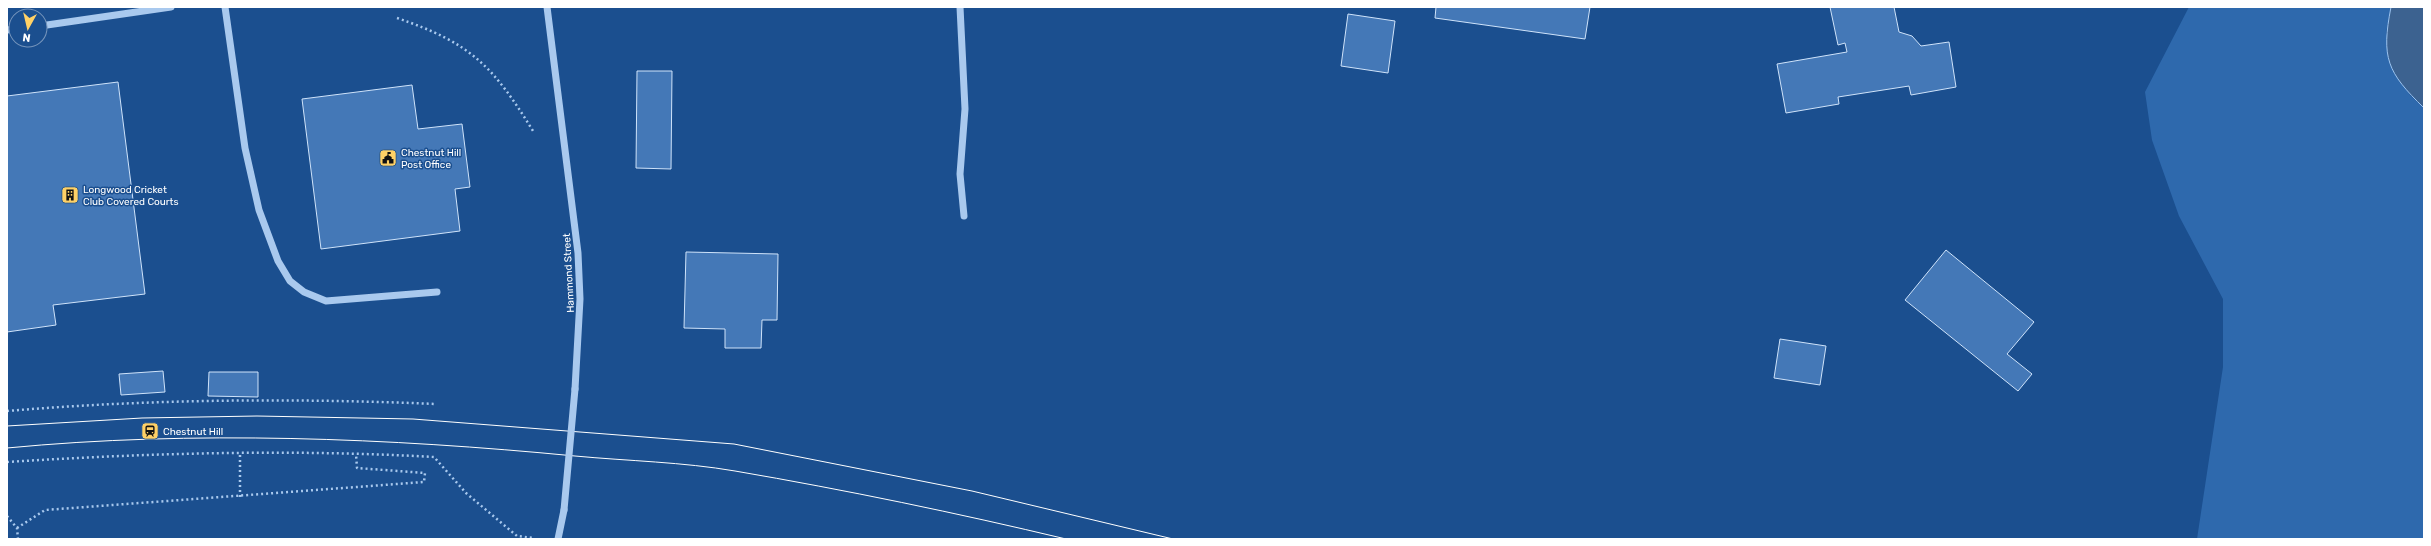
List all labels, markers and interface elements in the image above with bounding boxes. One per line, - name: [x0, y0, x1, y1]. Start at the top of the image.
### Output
- north arrow: [8, 8, 48, 48]
- text: N: [22, 30, 32, 44]
- place label: Chestnut Hill Post Office: [401, 147, 461, 171]
- public building icon: Chestnut Hill Post Office: [378, 148, 398, 168]
- place label: Longwood Cricket Club Covered Courts: [83, 184, 179, 208]
- building icon: Longwood Cricket Club Covered Courts: [60, 185, 80, 205]
- street label: Hammond Street: [561, 233, 577, 313]
- station icon: Chestnut Hill: [140, 421, 160, 441]
- place label: Chestnut Hill: [163, 426, 223, 438]

